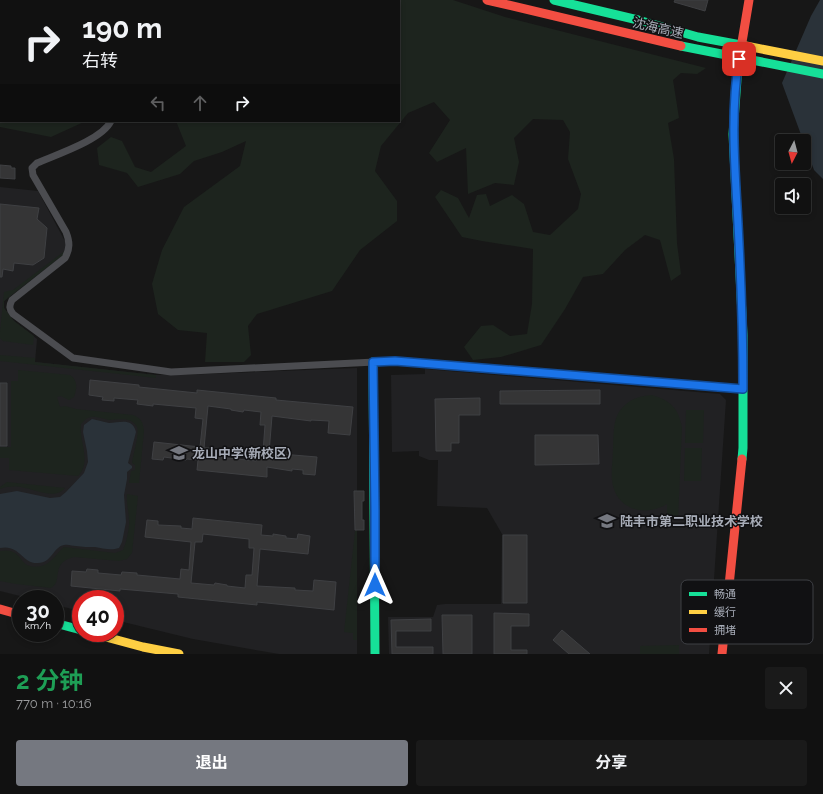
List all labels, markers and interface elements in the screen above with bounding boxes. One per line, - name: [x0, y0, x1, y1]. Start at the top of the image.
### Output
- text: 190 m: [82, 12, 162, 45]
- street label: 沈海高速: [631, 15, 685, 41]
- icon: right: [16, 16, 68, 68]
- pin: [722, 42, 756, 76]
- icon: arrive: [728, 48, 750, 70]
- text: 右转: [82, 50, 118, 71]
- icon: left: [147, 92, 169, 114]
- icon: ahead: [189, 92, 211, 114]
- icon: right: [231, 92, 253, 114]
- north arrow: [775, 134, 811, 170]
- map controls: [775, 134, 811, 214]
- button: sound: [775, 178, 811, 214]
- school or university icon: 龙山中学(新校区): [169, 443, 189, 463]
- place label: 龙山中学(新校区): [192, 446, 291, 461]
- school or university icon: 陆丰市第二职业技术学校: [597, 511, 617, 531]
- place label: 陆丰市第二职业技术学校: [620, 514, 763, 529]
- position arrow: [354, 564, 396, 606]
- legend: [681, 580, 813, 644]
- text: 畅通: [714, 588, 736, 601]
- speed limit sign: 40: [72, 590, 124, 642]
- text: 30: [26, 599, 50, 623]
- text: 缓行: [714, 606, 736, 619]
- text: km/h: [25, 620, 51, 631]
- text: 拥堵: [714, 624, 736, 637]
- text: 2 分钟: [16, 666, 83, 695]
- button: close: [765, 667, 807, 709]
- text: 770 m · 10:16: [16, 696, 92, 711]
- button: 退出: [16, 740, 408, 786]
- button: 分享: [416, 740, 807, 786]

